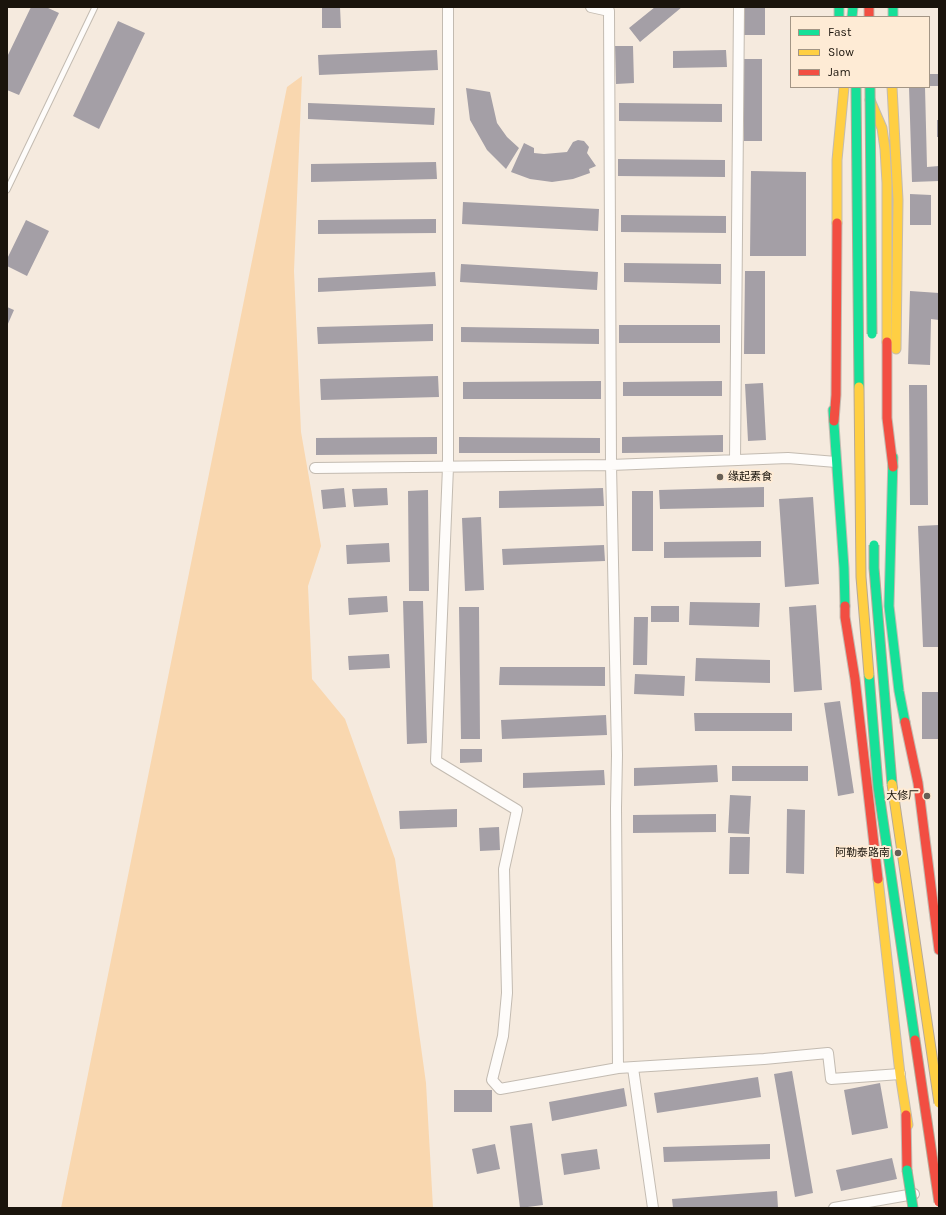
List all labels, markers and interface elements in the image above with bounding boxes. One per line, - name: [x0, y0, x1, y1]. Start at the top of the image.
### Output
- legend: [790, 16, 930, 88]
- text: Fast: [828, 25, 851, 39]
- text: Slow: [828, 45, 854, 59]
- text: Jam: [828, 65, 851, 79]
- place label: 缘起素食: [728, 470, 772, 484]
- marker: 缘起素食: [715, 472, 725, 482]
- place label: 大修厂: [886, 789, 919, 803]
- marker: 大修厂: [922, 791, 932, 801]
- place label: 阿勒泰路南: [835, 846, 890, 860]
- marker: 阿勒泰路南: [893, 848, 903, 858]

